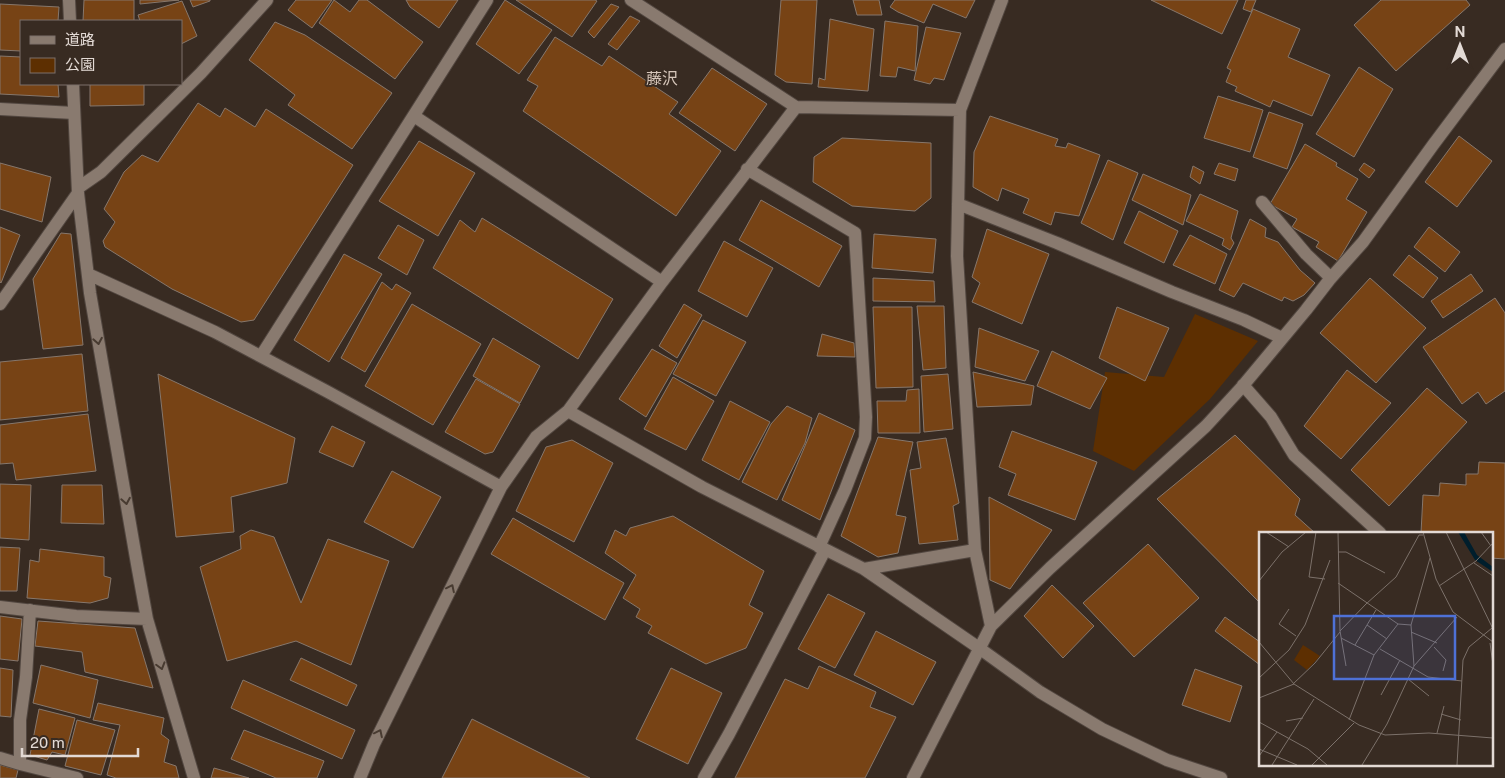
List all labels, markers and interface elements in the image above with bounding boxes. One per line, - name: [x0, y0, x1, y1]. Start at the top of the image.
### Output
- legend: [20, 20, 182, 85]
- north arrow: [1435, 20, 1485, 70]
- text: N: [1455, 24, 1465, 40]
- text: 道路: [65, 31, 95, 48]
- text: 公園: [65, 56, 95, 73]
- district label: 藤沢: [646, 69, 678, 88]
- one-way arrow: [93, 336, 103, 345]
- one-way arrow: [120, 497, 130, 505]
- inset map: [1259, 532, 1492, 766]
- one-way arrow: [445, 584, 455, 593]
- one-way arrow: [155, 661, 165, 669]
- scale bar: [22, 726, 139, 758]
- one-way arrow: [373, 729, 383, 738]
- text: 20 m: [30, 734, 65, 751]

